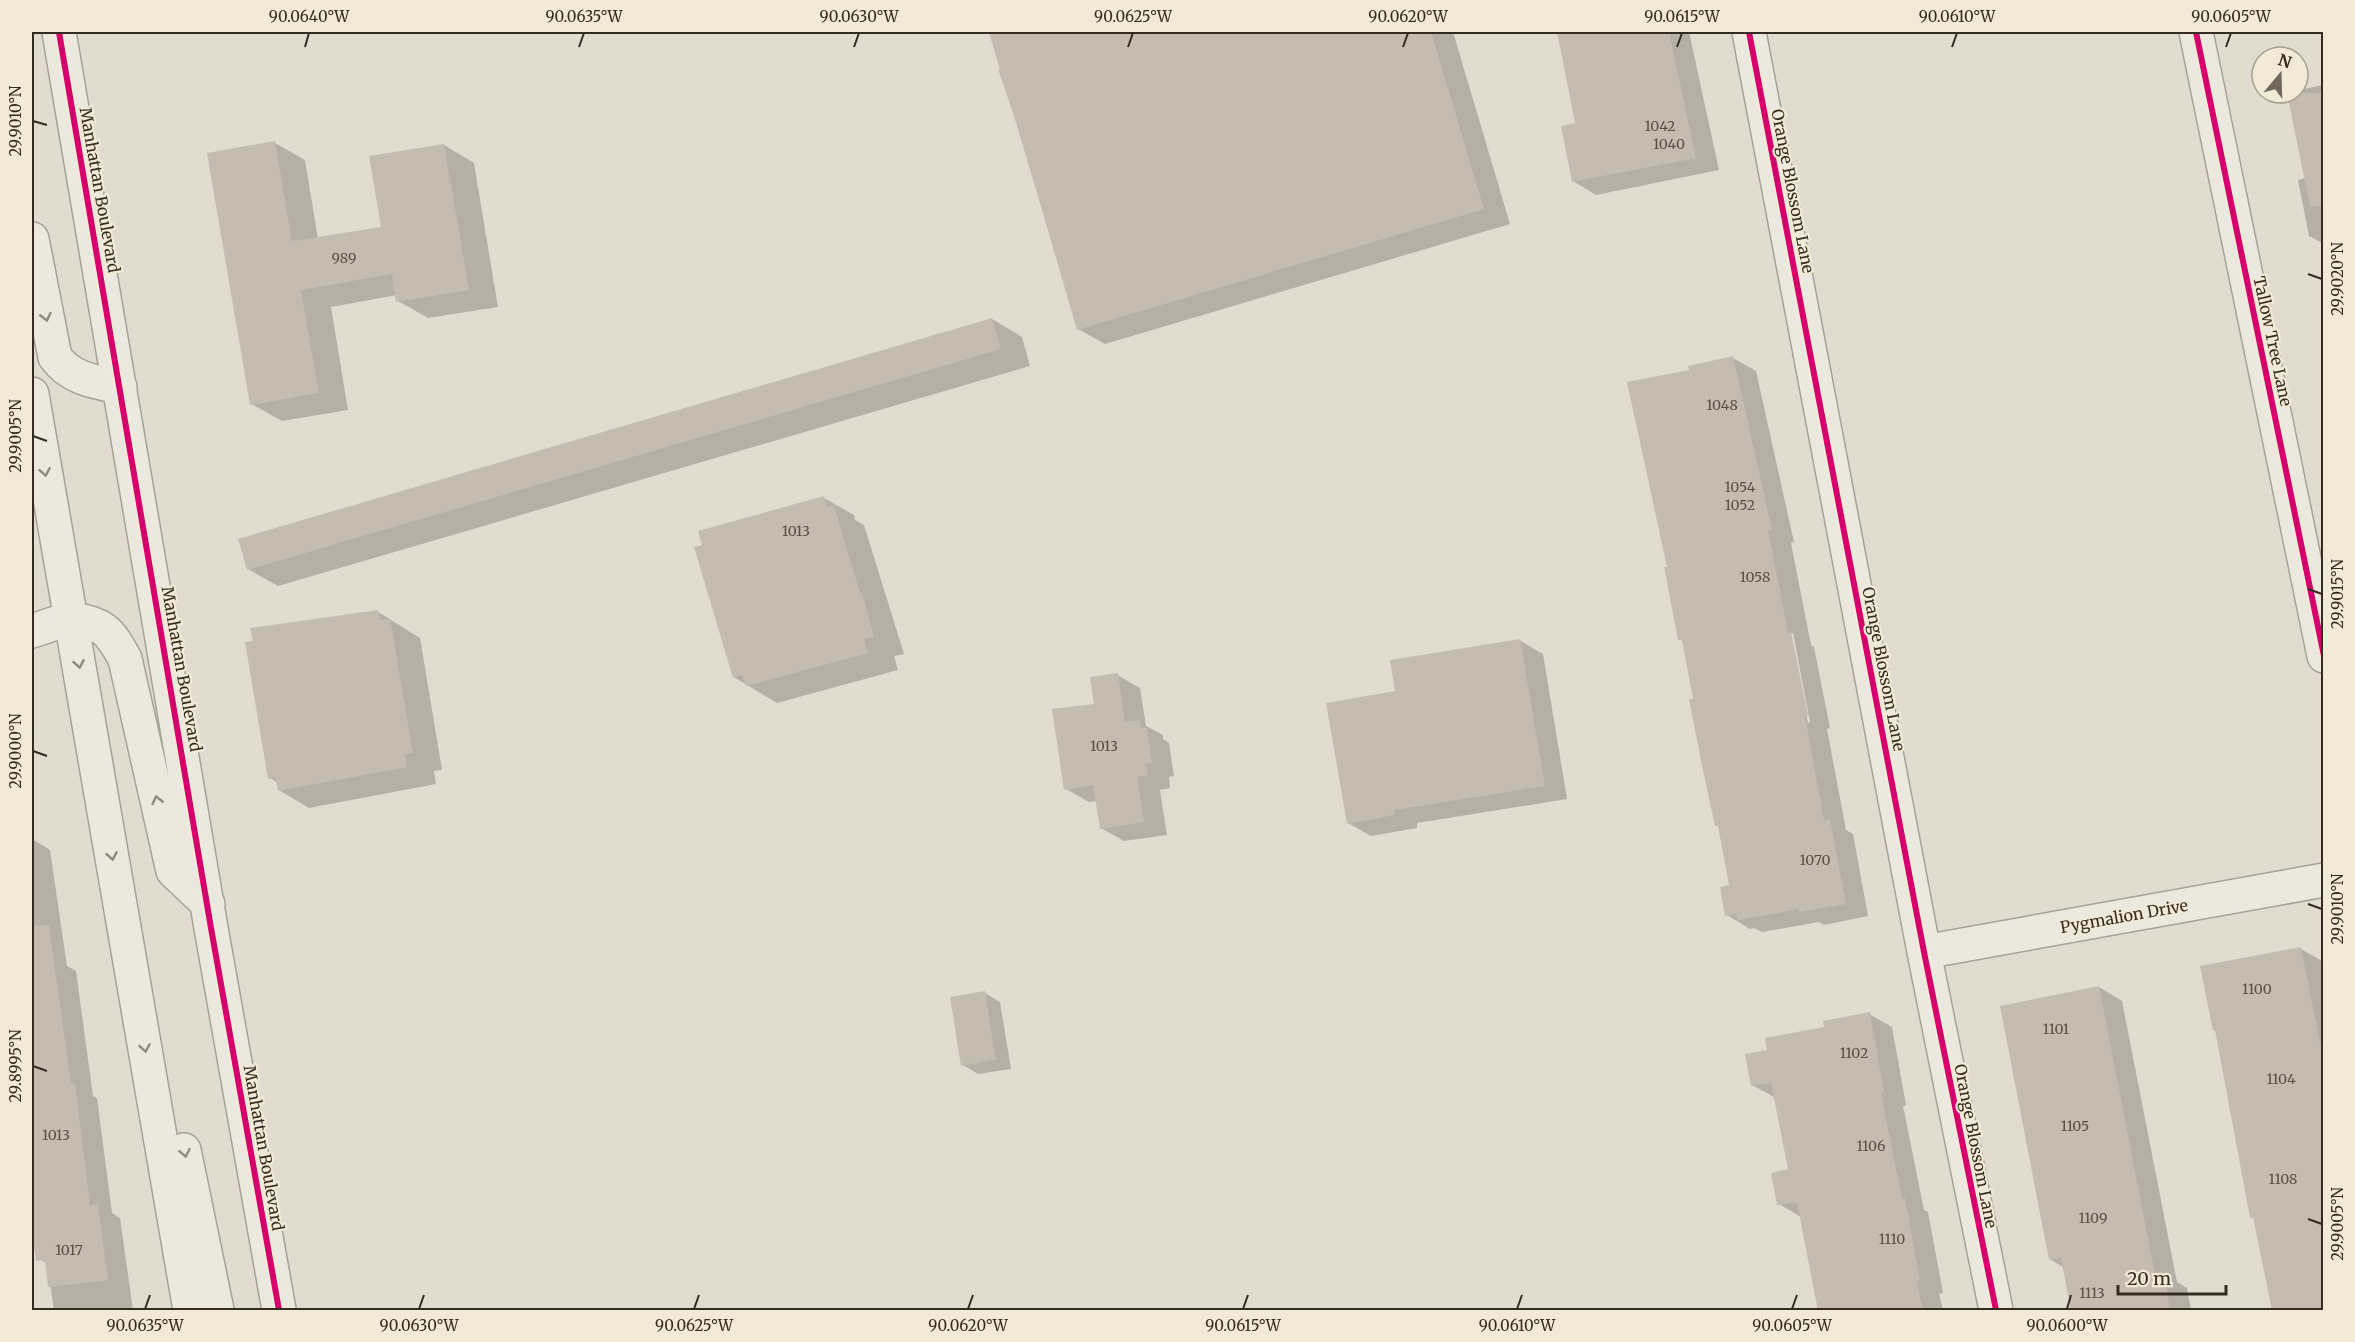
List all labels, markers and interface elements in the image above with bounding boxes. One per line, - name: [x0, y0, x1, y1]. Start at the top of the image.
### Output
- text: 90.0640°W: [269, 7, 350, 26]
- text: 90.0635°W: [546, 7, 623, 26]
- text: 90.0630°W: [820, 7, 899, 26]
- text: 90.0625°W: [1094, 7, 1173, 26]
- text: 90.0620°W: [1368, 7, 1449, 26]
- text: 90.0615°W: [1644, 7, 1721, 26]
- text: 90.0610°W: [1919, 7, 1996, 26]
- text: 90.0605°W: [2191, 7, 2272, 26]
- north arrow: [2250, 45, 2310, 105]
- text: N: [2276, 49, 2294, 72]
- text: 29.9010°N: [6, 85, 25, 156]
- street label: Manhattan Boulevard: [76, 106, 124, 275]
- street label: Orange Blossom Lane: [1767, 107, 1819, 275]
- house number: 1042: [1645, 117, 1675, 135]
- house number: 1040: [1653, 135, 1685, 153]
- text: 29.9020°N: [2328, 242, 2347, 316]
- house number: 989: [332, 249, 356, 267]
- street label: Tallow Tree Lane: [2249, 274, 2297, 408]
- one-way arrow: [39, 312, 52, 322]
- house number: 1048: [1706, 396, 1738, 414]
- text: 29.9005°N: [6, 399, 25, 473]
- one-way arrow: [39, 467, 51, 477]
- house number: 1054: [1725, 478, 1756, 496]
- house number: 1052: [1725, 496, 1755, 514]
- house number: 1013: [782, 522, 810, 540]
- text: 29.9015°N: [2328, 559, 2347, 629]
- house number: 1058: [1740, 568, 1770, 586]
- street label: Manhattan Boulevard: [158, 585, 206, 754]
- street label: Orange Blossom Lane: [1858, 585, 1910, 753]
- one-way arrow: [72, 659, 85, 669]
- text: 29.9000°N: [6, 713, 25, 789]
- house number: 1013: [1090, 737, 1118, 755]
- one-way arrow: [151, 795, 164, 805]
- one-way arrow: [105, 851, 118, 861]
- house number: 1070: [1799, 851, 1831, 869]
- text: 29.9010°N: [2328, 873, 2347, 944]
- street label: Pygmalion Drive: [2058, 895, 2190, 937]
- house number: 1100: [2242, 980, 2272, 998]
- house number: 1101: [2043, 1020, 2069, 1038]
- text: 29.8995°N: [6, 1029, 25, 1103]
- one-way arrow: [138, 1044, 150, 1053]
- house number: 1102: [1840, 1044, 1868, 1062]
- street label: Orange Blossom Lane: [1950, 1062, 2002, 1230]
- street label: Manhattan Boulevard: [240, 1064, 288, 1233]
- house number: 1104: [2266, 1070, 2296, 1088]
- house number: 1105: [2061, 1117, 2089, 1135]
- house number: 1013: [42, 1126, 70, 1144]
- house number: 1106: [1856, 1137, 1886, 1155]
- one-way arrow: [178, 1148, 191, 1158]
- house number: 1108: [2269, 1170, 2297, 1188]
- text: 29.9005°N: [2328, 1187, 2347, 1261]
- house number: 1109: [2078, 1209, 2108, 1227]
- house number: 1110: [1879, 1230, 1905, 1248]
- house number: 1017: [55, 1241, 83, 1259]
- scale bar: [2118, 1258, 2226, 1296]
- text: 20 m: [2127, 1267, 2171, 1290]
- house number: 1113: [2079, 1284, 2105, 1302]
- text: 90.0635°W: [107, 1316, 184, 1335]
- text: 90.0630°W: [380, 1316, 459, 1335]
- text: 90.0625°W: [655, 1316, 734, 1335]
- text: 90.0620°W: [928, 1316, 1009, 1335]
- text: 90.0615°W: [1205, 1316, 1282, 1335]
- text: 90.0610°W: [1479, 1316, 1556, 1335]
- text: 90.0605°W: [1752, 1316, 1833, 1335]
- text: 90.0600°W: [2026, 1316, 2109, 1335]

